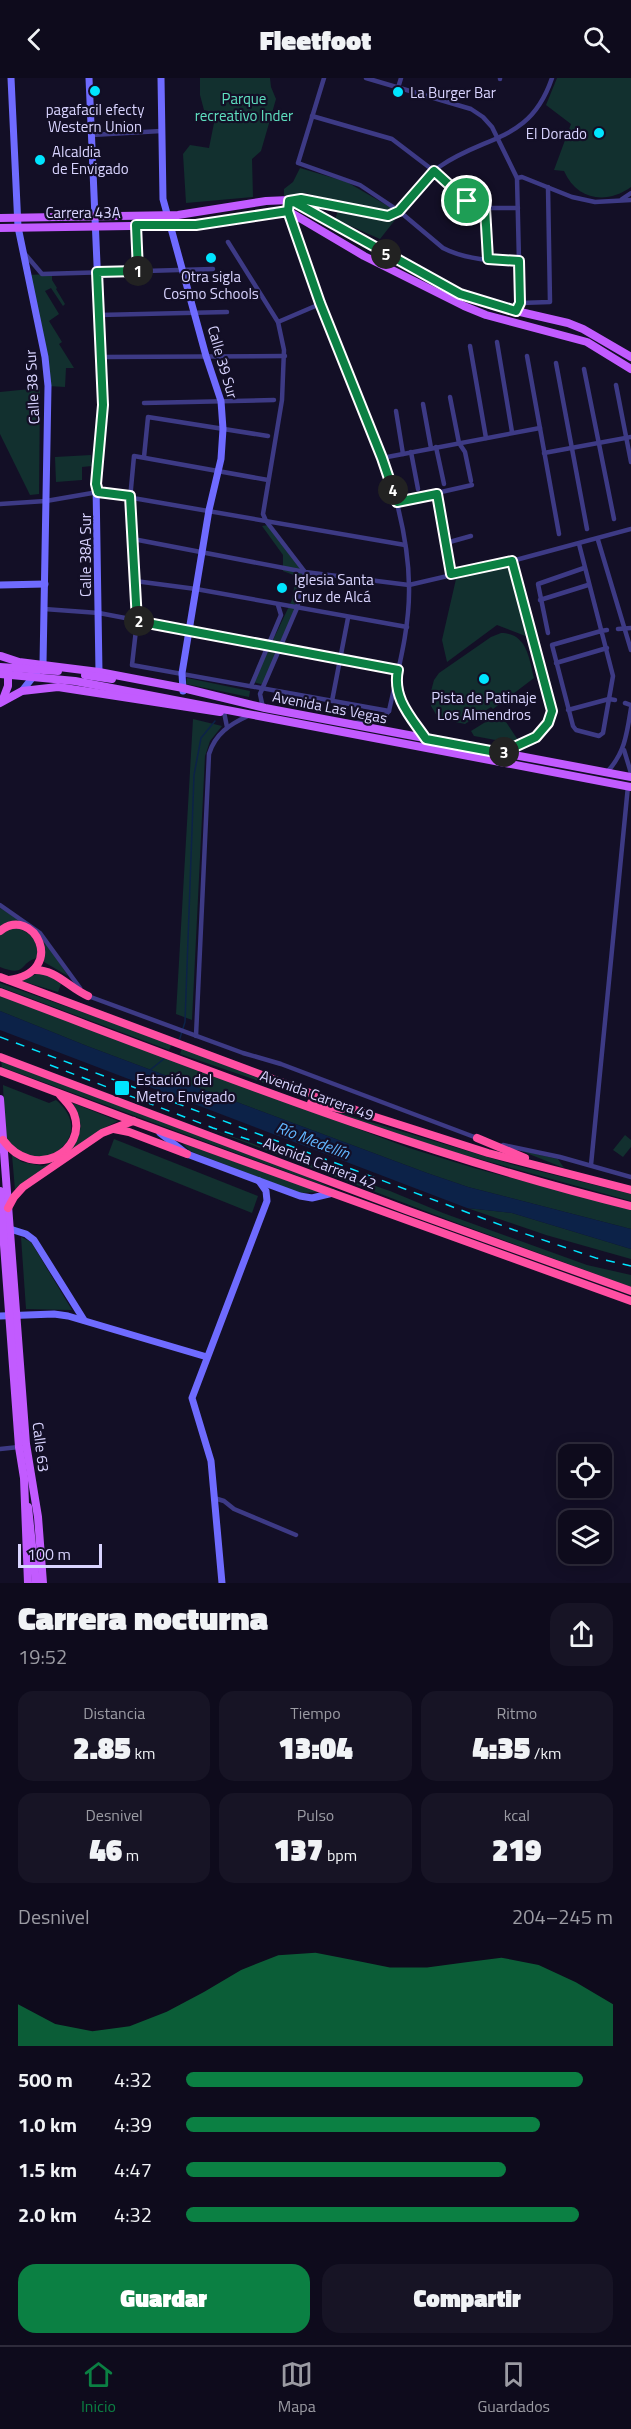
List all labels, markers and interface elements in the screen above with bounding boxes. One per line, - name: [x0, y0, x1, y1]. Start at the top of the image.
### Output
- text: Fleetfoot: [260, 19, 371, 60]
- icon: back: [18, 23, 51, 56]
- icon: search: [580, 23, 613, 56]
- place label: La Burger Bar: [410, 81, 496, 104]
- marker: pagafacil efecty Western Union: [88, 84, 102, 98]
- marker: La Burger Bar: [391, 85, 405, 99]
- park label: Parque recreativo Inder: [195, 87, 293, 127]
- place label: pagafacil efecty Western Union: [46, 98, 144, 138]
- place label: El Dorado: [526, 122, 587, 145]
- marker: El Dorado: [592, 126, 606, 140]
- place label: Alcaldia de Envigado: [52, 140, 129, 180]
- marker: Alcaldia de Envigado: [33, 153, 47, 167]
- pin: [441, 175, 492, 226]
- icon: arrive: [450, 184, 483, 217]
- street label: Carrera 43A: [45, 201, 121, 224]
- pin: 5: [371, 239, 401, 269]
- text: 5: [382, 242, 390, 266]
- marker: Otra sigla Cosmo Schools: [204, 251, 218, 265]
- pin: 1: [123, 256, 153, 286]
- text: 1: [134, 259, 142, 283]
- place label: Otra sigla Cosmo Schools: [163, 265, 259, 305]
- street label: Calle 39 Sur: [202, 323, 244, 401]
- street label: Calle 38 Sur: [19, 349, 45, 425]
- pin: 4: [378, 475, 408, 505]
- text: 4: [389, 478, 397, 502]
- street label: Calle 38A Sur: [74, 513, 97, 597]
- place label: Iglesia Santa Cruz de Alcá: [294, 568, 374, 608]
- marker: Iglesia Santa Cruz de Alcá: [275, 581, 289, 595]
- pin: 2: [124, 606, 154, 636]
- text: 2: [135, 609, 143, 633]
- marker: Pista de Patinaje Los Almendros: [477, 672, 491, 686]
- street label: Avenida Las Vegas: [271, 685, 389, 729]
- place label: Pista de Patinaje Los Almendros: [431, 686, 537, 726]
- pin: 3: [489, 737, 519, 767]
- text: 3: [500, 740, 508, 764]
- street label: Avenida Carrera 49: [257, 1064, 377, 1126]
- place label: Estación del Metro Envigado: [136, 1068, 236, 1108]
- marker: Estación del Metro Envigado: [113, 1079, 131, 1097]
- water label: Río Medellín: [273, 1115, 354, 1165]
- street label: Avenida Carrera 42: [260, 1131, 380, 1195]
- street label: Calle 63: [27, 1421, 55, 1473]
- map controls: [558, 1444, 612, 1564]
- button: locate: [558, 1444, 612, 1498]
- button: layers: [558, 1510, 612, 1564]
- scale bar: [18, 1541, 102, 1568]
- text: 100 m: [27, 1542, 71, 1566]
- text: Carrera nocturna: [18, 1593, 268, 1643]
- button: share: [550, 1603, 613, 1666]
- text: 19:52: [18, 1641, 67, 1672]
- text: Distancia: [83, 1701, 145, 1725]
- text: Tiempo: [290, 1701, 341, 1725]
- text: Ritmo: [496, 1701, 537, 1725]
- text: 2.85: [73, 1725, 131, 1771]
- text: 13:04: [278, 1725, 353, 1771]
- text: 4:35: [472, 1725, 530, 1771]
- text: km: [131, 1741, 155, 1765]
- text: /km: [530, 1741, 561, 1765]
- text: Desnivel: [86, 1803, 143, 1827]
- text: Pulso: [297, 1803, 334, 1827]
- text: kcal: [504, 1803, 530, 1827]
- text: 46: [89, 1827, 122, 1873]
- text: 137: [274, 1827, 323, 1873]
- text: 219: [492, 1827, 542, 1873]
- text: m: [122, 1843, 139, 1867]
- text: bpm: [323, 1843, 357, 1867]
- text: Desnivel: [18, 1901, 90, 1932]
- text: 204–245 m: [512, 1901, 613, 1932]
- text: 500 m: [18, 2064, 73, 2095]
- text: 4:32: [114, 2064, 152, 2095]
- text: 1.0 km: [18, 2109, 77, 2140]
- text: 4:39: [114, 2109, 152, 2140]
- text: 1.5 km: [18, 2154, 77, 2185]
- text: 4:47: [114, 2154, 152, 2185]
- text: 2.0 km: [18, 2199, 77, 2230]
- text: 4:32: [114, 2199, 152, 2230]
- button: Guardar: [18, 2264, 310, 2333]
- button: Compartir: [322, 2264, 613, 2333]
- tab: Inicio: [81, 2358, 116, 2418]
- tab: Mapa: [278, 2358, 316, 2418]
- tab: Guardados: [478, 2358, 550, 2418]

